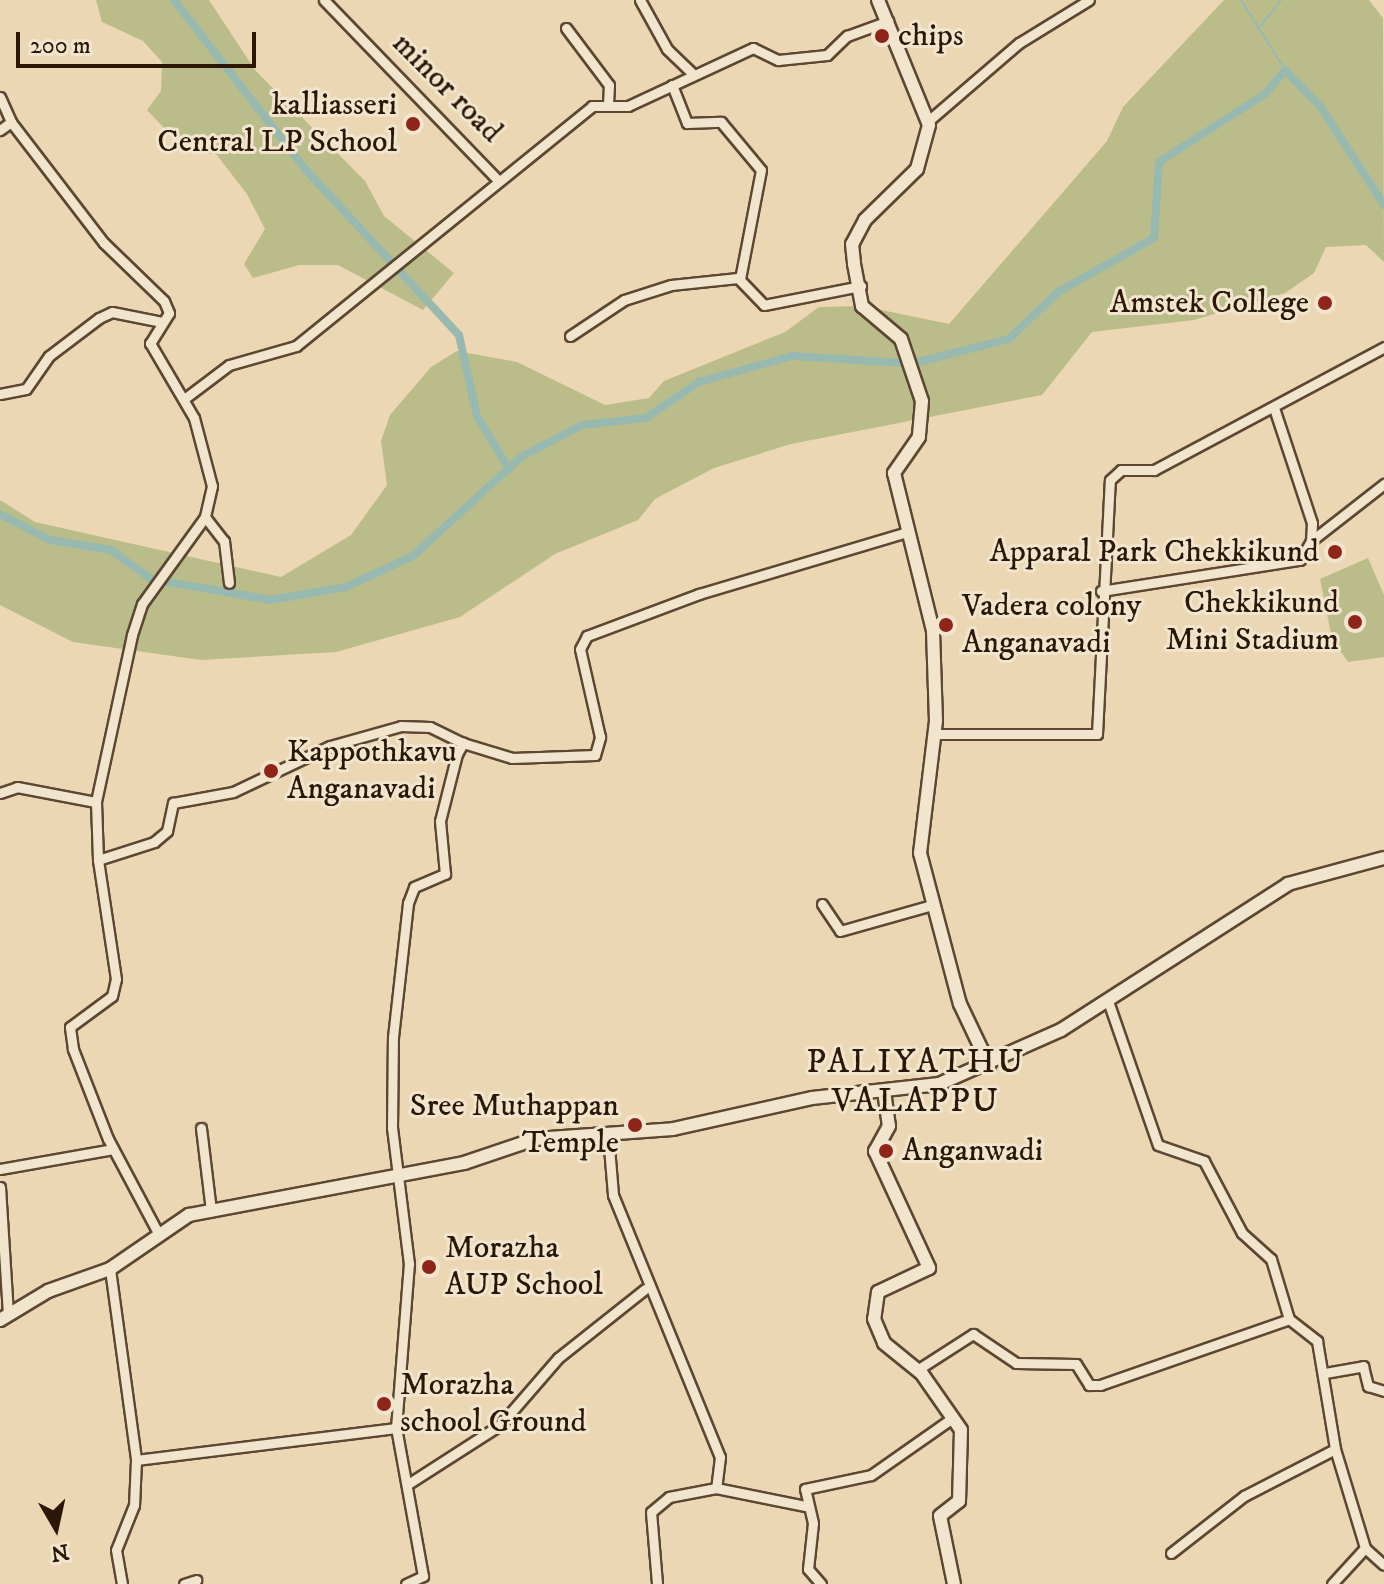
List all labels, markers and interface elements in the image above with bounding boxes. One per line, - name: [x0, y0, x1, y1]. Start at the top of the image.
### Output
- scale bar: [20, 16, 260, 66]
- place label: chips: [898, 17, 964, 55]
- street label: minor road: [384, 25, 510, 151]
- marker: chips: [873, 27, 891, 45]
- text: 200 m: [30, 31, 91, 61]
- place label: kalliasseri Central LP School: [157, 87, 397, 162]
- marker: kalliasseri Central LP School: [404, 115, 422, 133]
- place label: Amstek College: [1110, 284, 1309, 322]
- marker: Amstek College: [1316, 294, 1334, 312]
- place label: Apparal Park Chekkikund: [989, 533, 1319, 571]
- marker: Apparal Park Chekkikund: [1326, 543, 1344, 561]
- place label: Chekkikund Mini Stadium: [1165, 585, 1339, 660]
- place label: Vadera colony Anganavadi: [962, 588, 1141, 663]
- marker: Chekkikund Mini Stadium: [1346, 613, 1364, 631]
- marker: Vadera colony Anganavadi: [937, 616, 955, 634]
- place label: Kappothkavu Anganavadi: [287, 734, 457, 809]
- marker: Kappothkavu Anganavadi: [262, 762, 280, 780]
- district label: PALIYATHU VALAPPU: [806, 1042, 1026, 1122]
- place label: Sree Muthappan Temple: [410, 1088, 619, 1163]
- marker: Sree Muthappan Temple: [626, 1116, 644, 1134]
- place label: Anganwadi: [902, 1132, 1043, 1170]
- marker: Anganwadi: [877, 1142, 895, 1160]
- place label: Morazha AUP School: [445, 1230, 603, 1305]
- marker: Morazha AUP School: [420, 1258, 438, 1276]
- place label: Morazha school Ground: [400, 1367, 586, 1442]
- marker: Morazha school Ground: [375, 1395, 393, 1413]
- north arrow: [16, 1488, 96, 1568]
- text: N: [49, 1537, 71, 1567]

